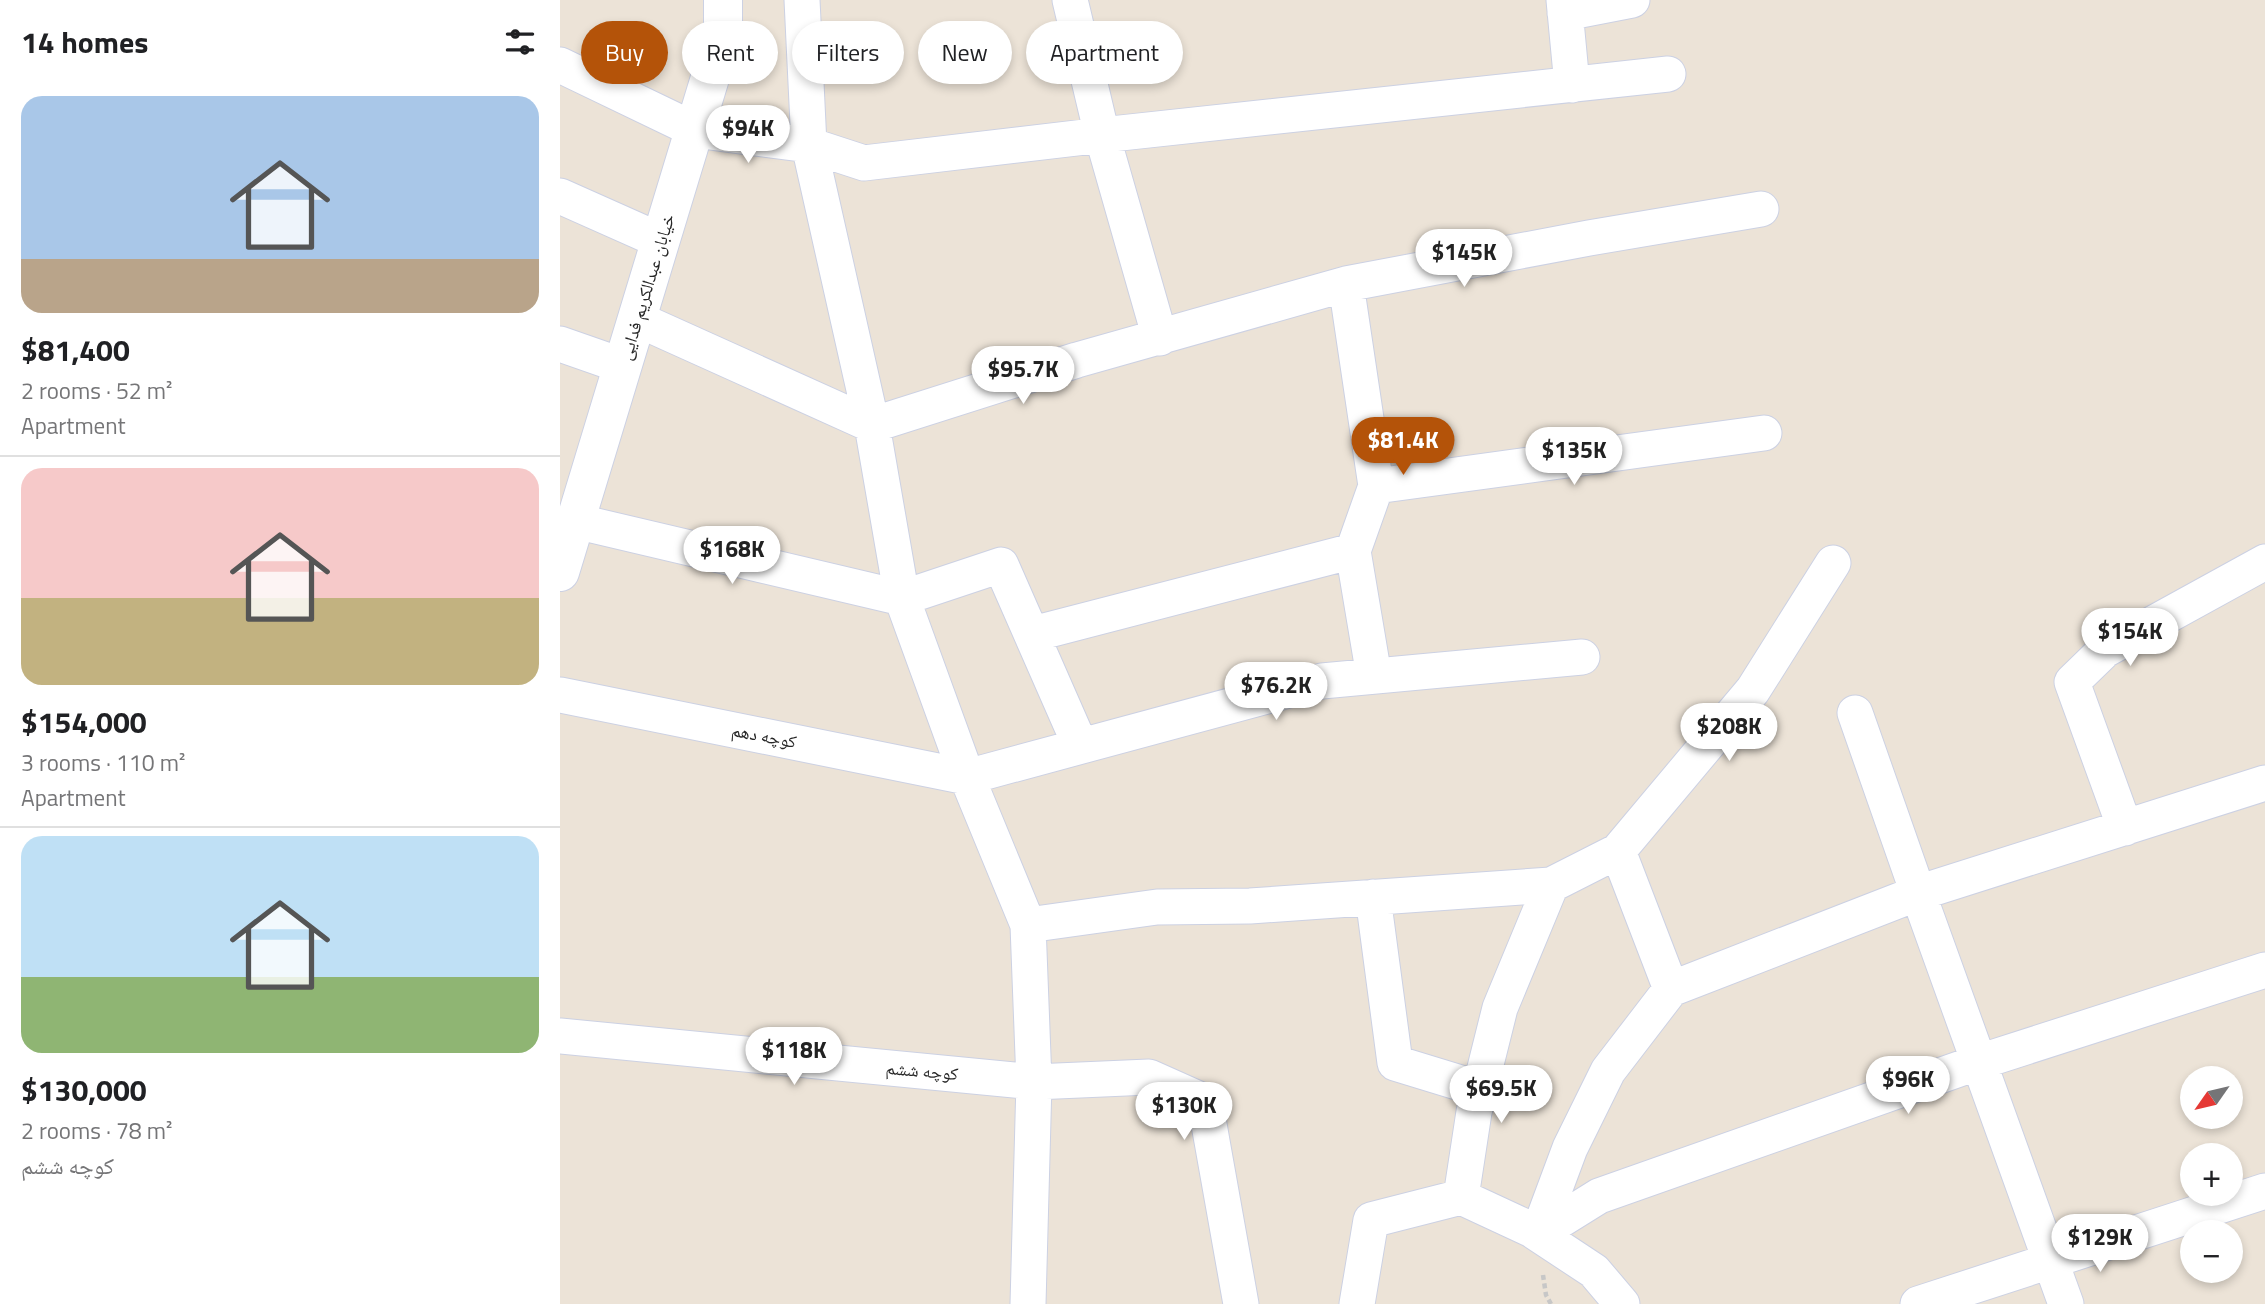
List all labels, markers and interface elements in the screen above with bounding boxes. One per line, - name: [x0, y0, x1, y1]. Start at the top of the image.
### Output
- text: 14 homes: [21, 19, 148, 65]
- chip: Buy: [581, 21, 668, 84]
- chip: Rent: [682, 21, 778, 84]
- chip: Filters: [792, 21, 904, 84]
- chip: New: [918, 21, 1012, 84]
- chip: Apartment: [1026, 21, 1183, 84]
- icon: filters: [501, 23, 539, 61]
- pin: $94K: [707, 106, 789, 165]
- text: $94K: [722, 110, 774, 145]
- icon: home: [217, 142, 343, 268]
- street label: خیابان عبدالکریم فدایی: [611, 210, 682, 363]
- pin: $145K: [1415, 230, 1513, 289]
- text: $145K: [1431, 234, 1497, 269]
- text: $81,400: [21, 327, 130, 373]
- pin: $95.7K: [966, 346, 1080, 406]
- text: $95.7K: [987, 351, 1059, 386]
- text: 2 rooms · 52 m²: [21, 373, 172, 408]
- text: Apartment: [21, 408, 126, 443]
- pin: $81.4K: [1346, 418, 1460, 477]
- text: $81.4K: [1367, 422, 1439, 457]
- pin: $135K: [1525, 428, 1623, 487]
- text: $135K: [1541, 432, 1607, 467]
- icon: home: [217, 514, 343, 640]
- pin: $168K: [683, 526, 781, 586]
- text: $168K: [699, 531, 765, 566]
- pin: $154K: [2081, 608, 2179, 668]
- text: $154K: [2097, 613, 2163, 648]
- pin: $76.2K: [1219, 662, 1333, 722]
- text: $76.2K: [1240, 667, 1312, 702]
- text: $154,000: [21, 699, 147, 745]
- pin: $208K: [1680, 704, 1778, 763]
- text: $208K: [1696, 708, 1762, 743]
- street label: کوچه دهم: [729, 716, 799, 755]
- text: 3 rooms · 110 m²: [21, 745, 185, 780]
- text: Apartment: [21, 780, 126, 815]
- icon: home: [217, 882, 343, 1008]
- pin: $118K: [745, 1028, 843, 1087]
- text: $118K: [761, 1032, 827, 1067]
- street label: کوچه ششم: [885, 1054, 960, 1087]
- pin: $96K: [1867, 1056, 1949, 1116]
- text: $96K: [1882, 1061, 1934, 1096]
- pin: $69.5K: [1444, 1066, 1558, 1125]
- north arrow: [2180, 1066, 2244, 1129]
- map controls: [2180, 1066, 2243, 1283]
- text: $130,000: [21, 1067, 147, 1113]
- text: $69.5K: [1465, 1070, 1537, 1105]
- pin: $130K: [1135, 1082, 1233, 1142]
- text: $130K: [1151, 1087, 1217, 1122]
- text: 2 rooms · 78 m²: [21, 1113, 172, 1148]
- button: +: [2180, 1143, 2243, 1206]
- text: کوچه ششم: [21, 1148, 114, 1183]
- pin: $129K: [2051, 1214, 2149, 1274]
- text: $129K: [2067, 1219, 2133, 1254]
- button: −: [2180, 1220, 2243, 1283]

